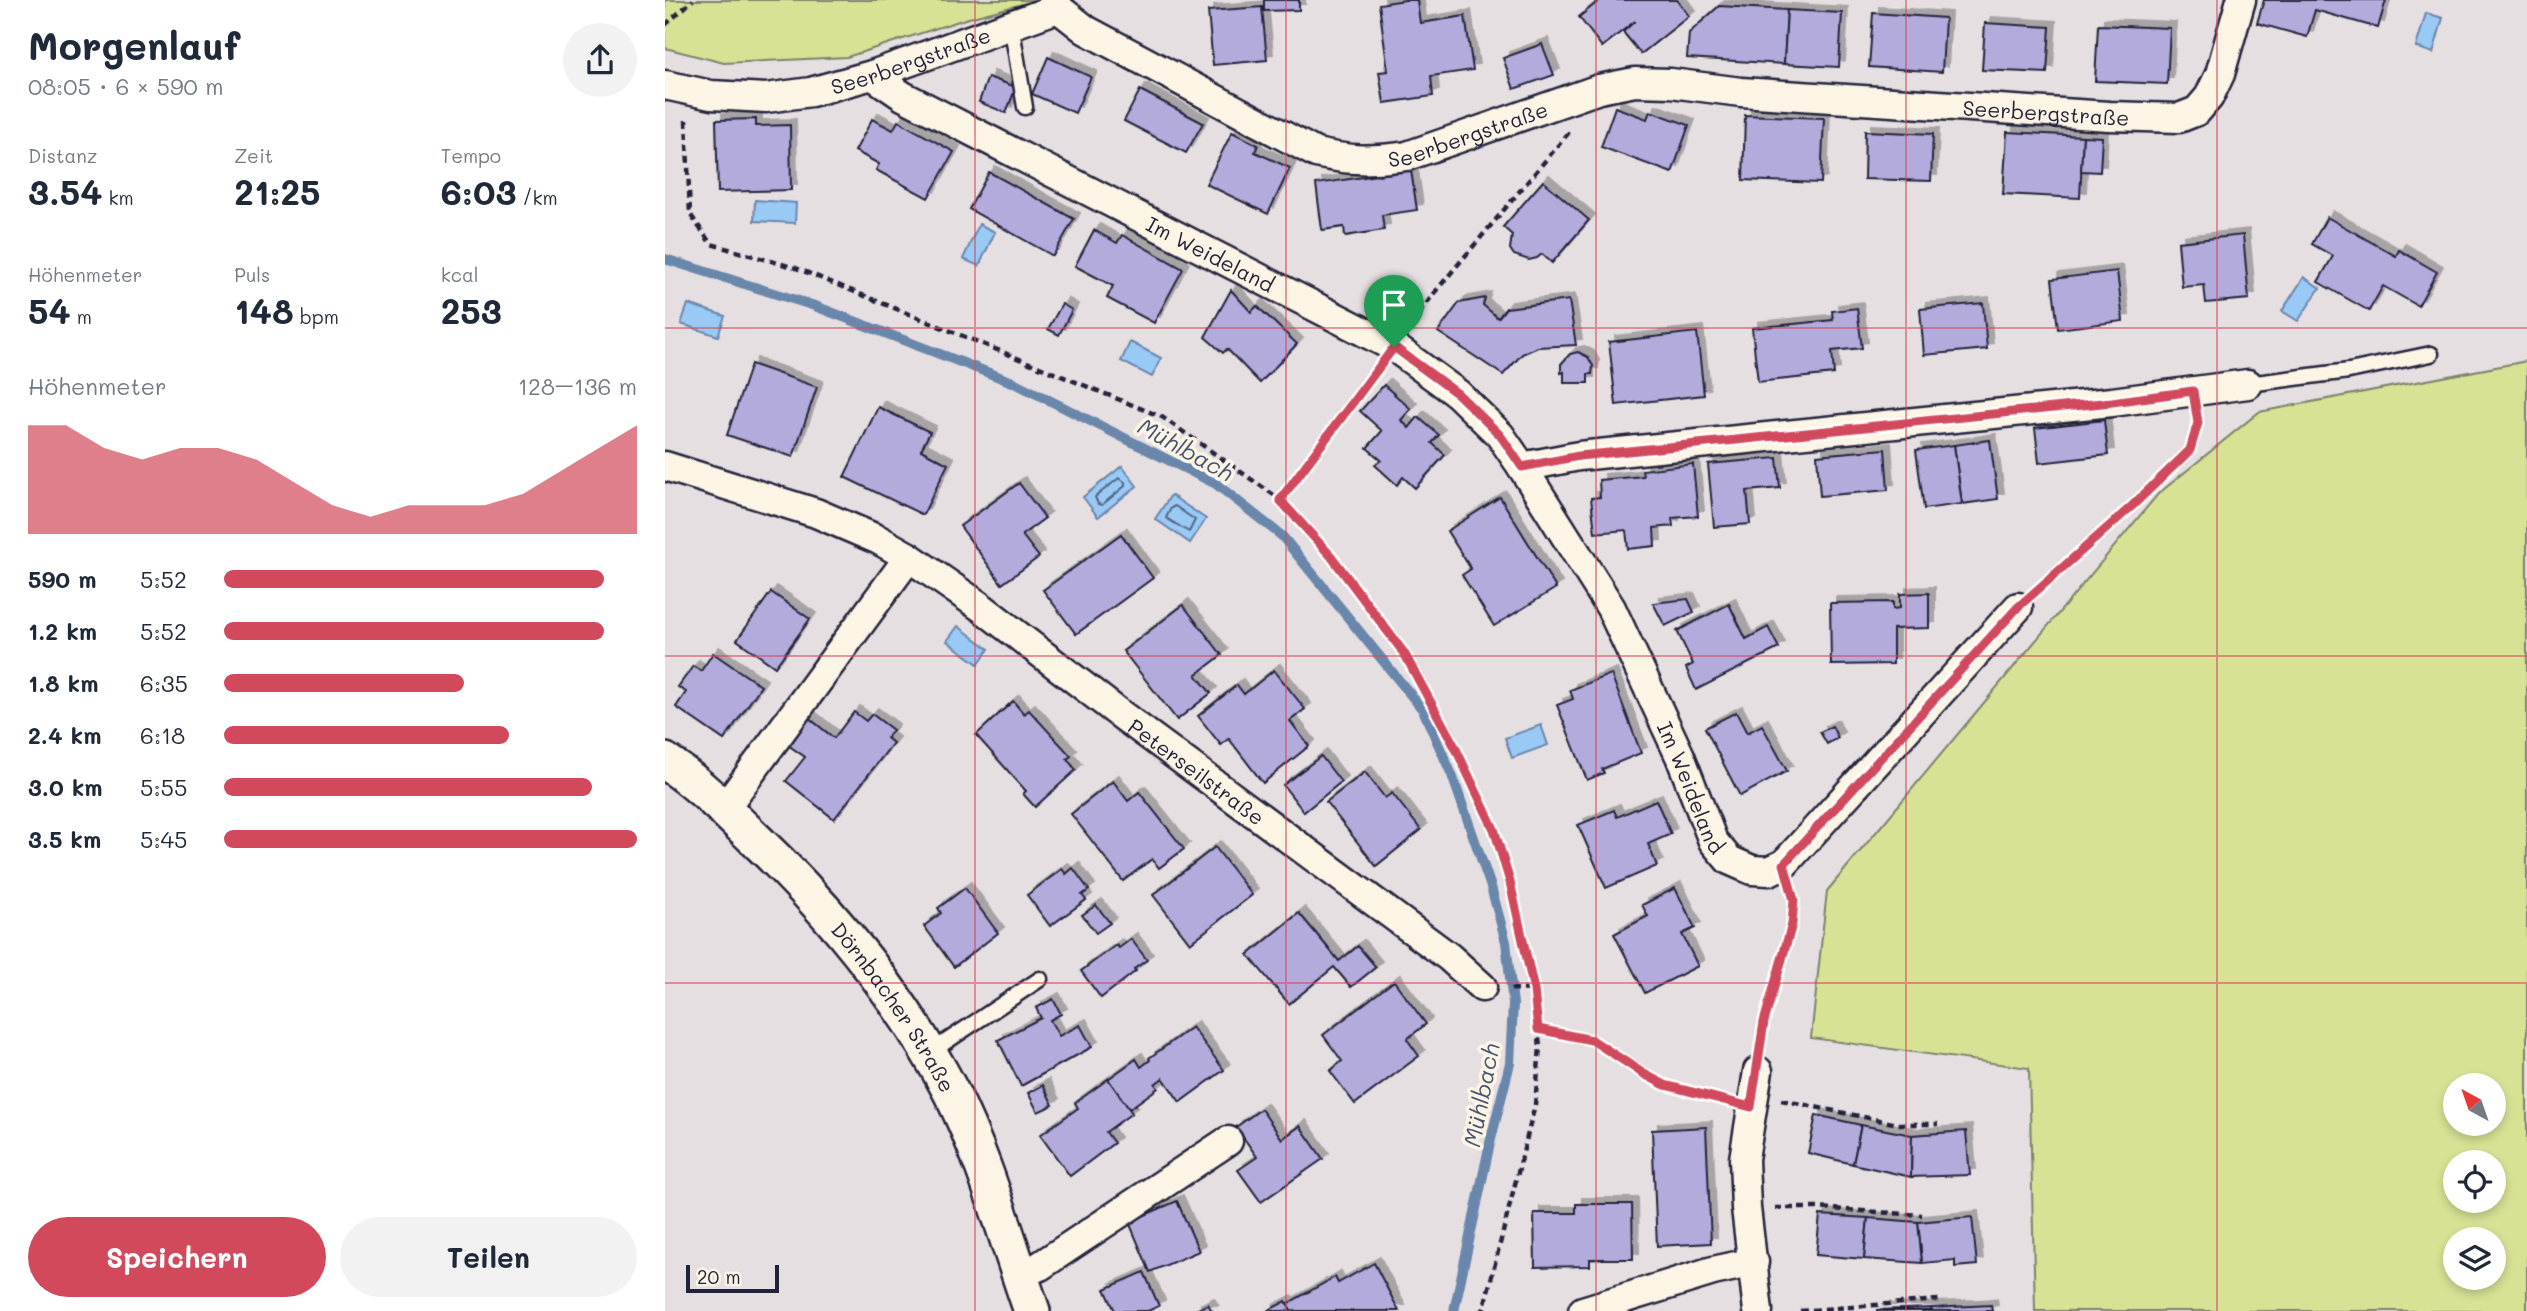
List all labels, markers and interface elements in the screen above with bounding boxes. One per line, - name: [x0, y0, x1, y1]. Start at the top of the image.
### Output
- text: Morgenlauf: [28, 20, 240, 70]
- street label: Seerbergstraße: [828, 20, 994, 99]
- button: share: [563, 23, 637, 97]
- text: 08:05 · 6 × 590 m: [28, 71, 224, 101]
- street label: Seerbergstraße: [1962, 93, 2130, 130]
- street label: Seerbergstraße: [1386, 95, 1551, 172]
- text: Distanz: [28, 143, 97, 168]
- text: Zeit: [234, 143, 273, 168]
- text: Tempo: [441, 143, 501, 168]
- text: 3.54: [28, 168, 102, 214]
- text: 21:25: [234, 168, 321, 214]
- text: 6:03: [441, 168, 516, 214]
- text: km: [102, 185, 134, 210]
- text: /km: [516, 185, 558, 210]
- street label: Im Weideland: [1142, 209, 1279, 297]
- text: Höhenmeter: [28, 262, 142, 287]
- text: Puls: [234, 262, 270, 287]
- text: kcal: [441, 262, 479, 287]
- pin: [1364, 275, 1424, 347]
- icon: arrive: [1375, 286, 1413, 324]
- text: 54: [28, 287, 71, 333]
- text: 148: [234, 287, 294, 333]
- text: 253: [441, 287, 502, 333]
- text: m: [71, 304, 92, 329]
- text: bpm: [294, 304, 339, 329]
- text: Höhenmeter: [28, 371, 166, 401]
- text: 128–136 m: [518, 371, 637, 401]
- water label: Mühlbach: [1133, 410, 1239, 488]
- text: 590 m: [28, 564, 97, 594]
- text: 5:52: [140, 564, 187, 594]
- text: 1.2 km: [28, 616, 97, 646]
- text: 5:52: [140, 616, 187, 646]
- text: 1.8 km: [28, 668, 98, 698]
- text: 6:35: [140, 668, 188, 698]
- street label: Peterseilstraße: [1123, 712, 1271, 830]
- street label: Im Weideland: [1652, 717, 1731, 859]
- text: 2.4 km: [28, 720, 101, 750]
- text: 6:18: [140, 720, 185, 750]
- text: 3.0 km: [28, 772, 103, 802]
- text: 5:55: [140, 772, 187, 802]
- text: 3.5 km: [28, 824, 101, 854]
- text: 5:45: [140, 824, 187, 854]
- street label: Dörnbacher Straße: [826, 916, 962, 1096]
- water label: Mühlbach: [1456, 1041, 1506, 1149]
- north arrow: [2443, 1073, 2506, 1136]
- map controls: [2443, 1073, 2506, 1290]
- button: locate: [2443, 1150, 2506, 1213]
- button: Speichern: [28, 1217, 326, 1297]
- button: Teilen: [340, 1217, 637, 1297]
- button: layers: [2443, 1227, 2506, 1290]
- scale bar: [686, 1262, 779, 1294]
- text: 20 m: [697, 1264, 741, 1289]

